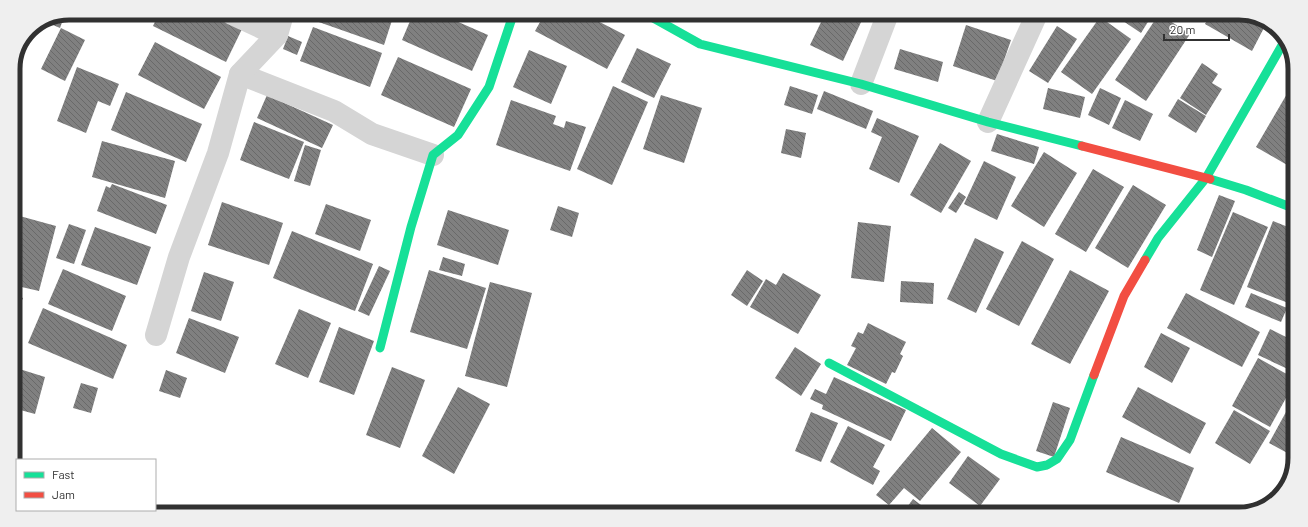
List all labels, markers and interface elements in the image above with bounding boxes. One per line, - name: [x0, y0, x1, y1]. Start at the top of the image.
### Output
- scale bar: [1164, 16, 1229, 42]
- text: 20 m: [1170, 22, 1196, 36]
- legend: [16, 459, 156, 511]
- text: Fast: [52, 467, 75, 481]
- text: Jam: [52, 487, 75, 501]

